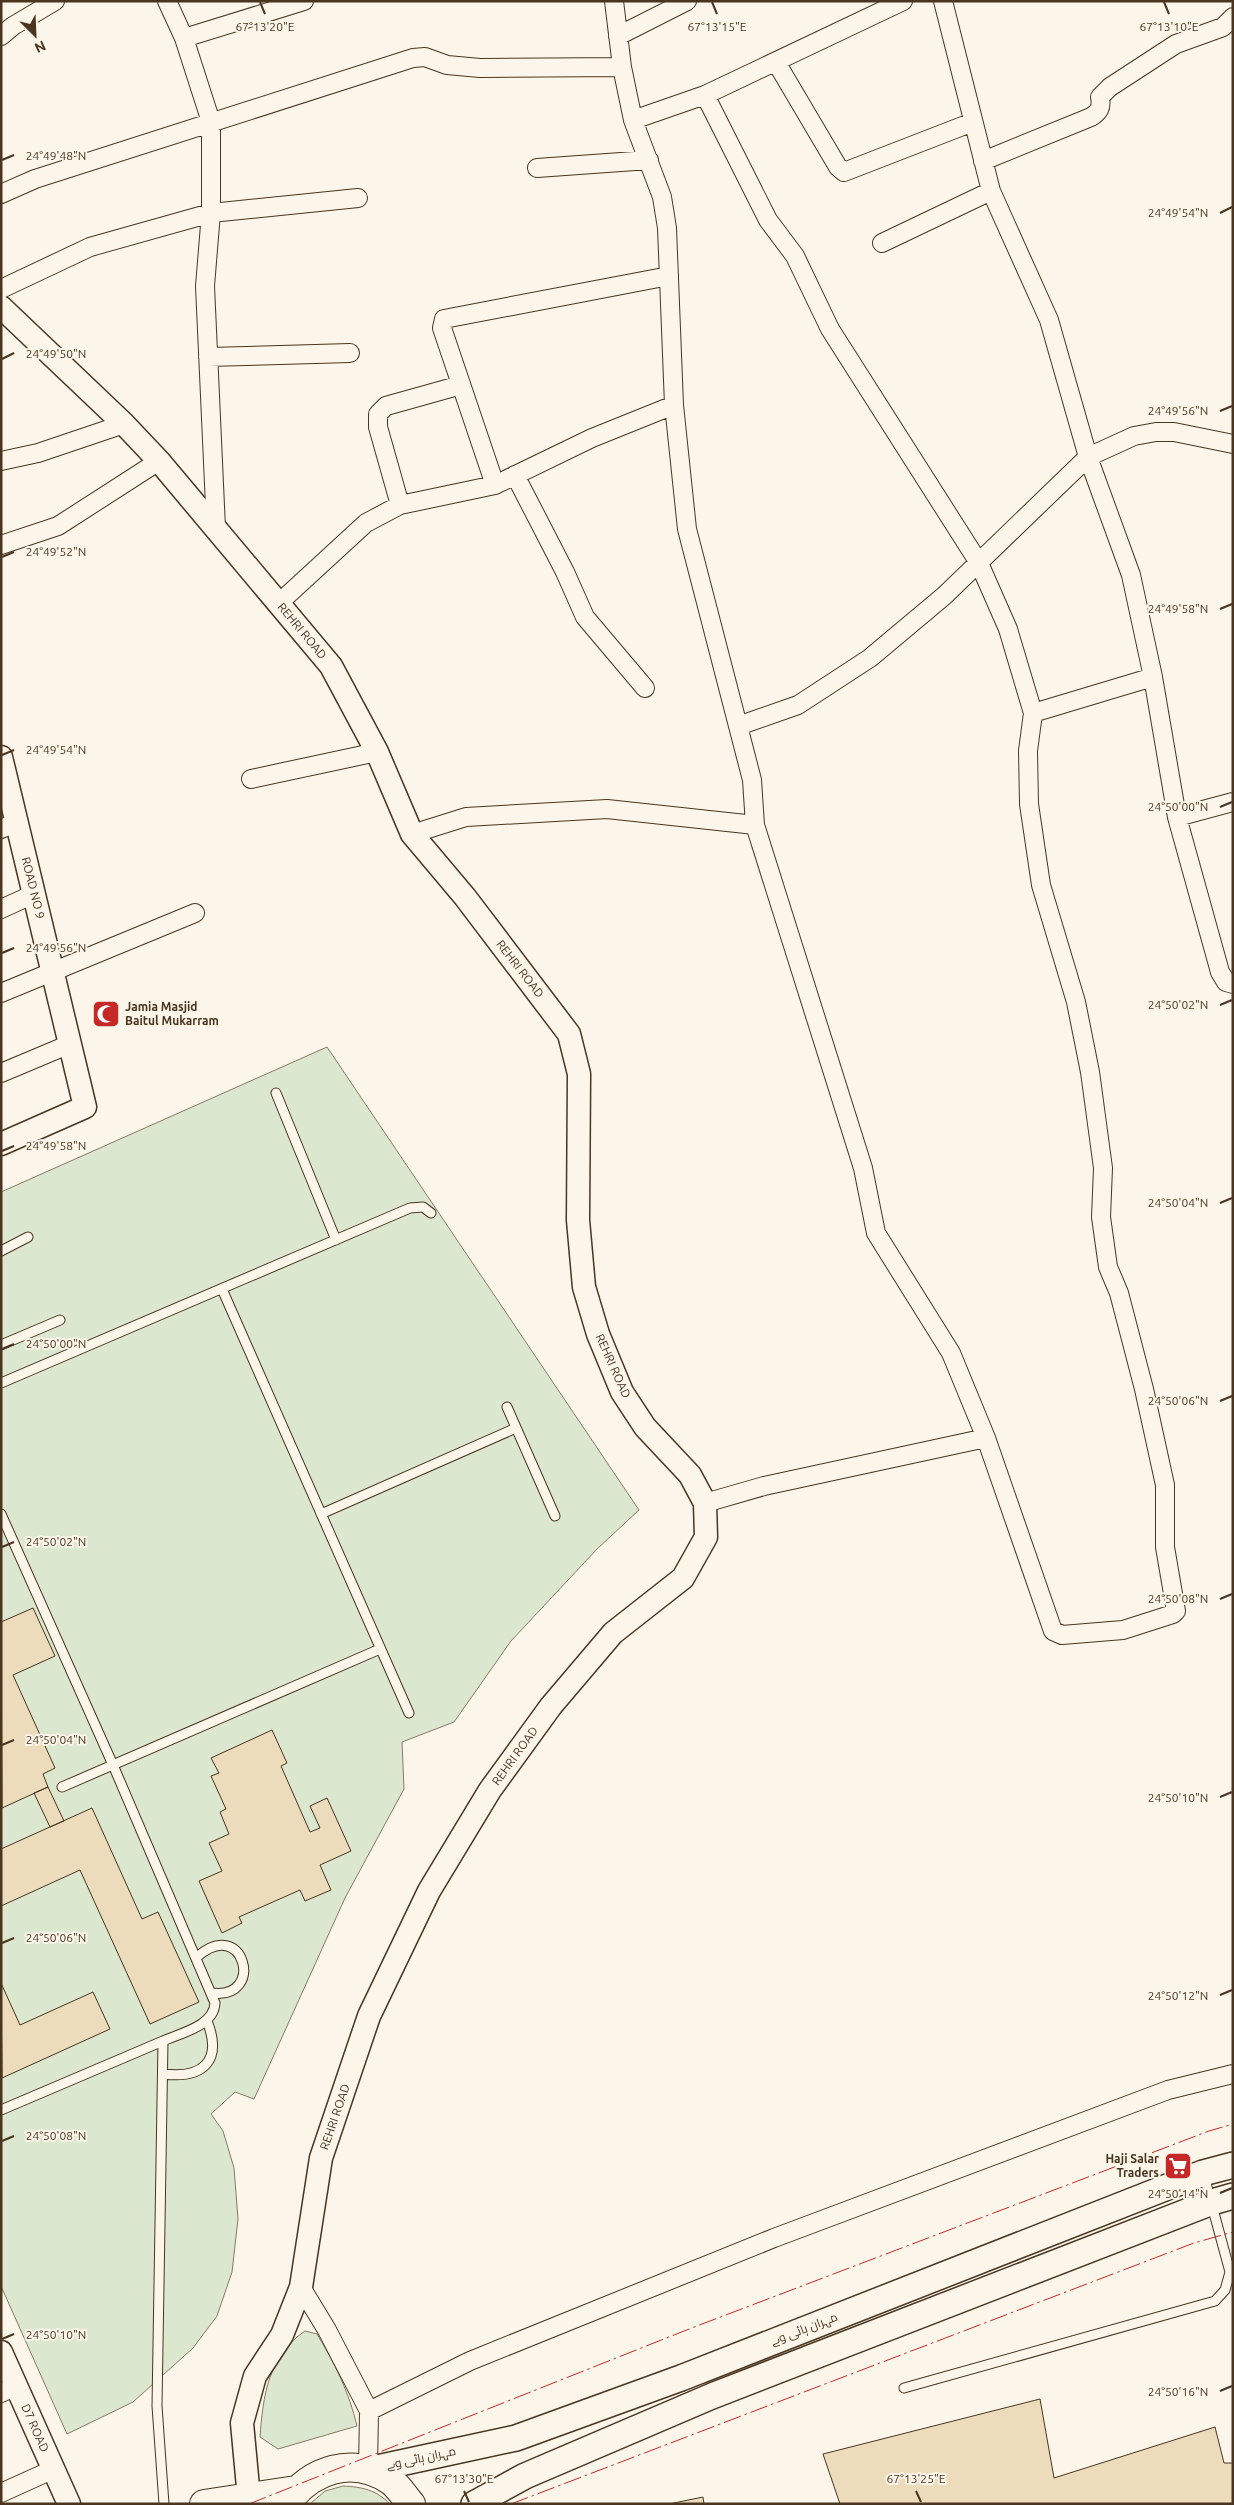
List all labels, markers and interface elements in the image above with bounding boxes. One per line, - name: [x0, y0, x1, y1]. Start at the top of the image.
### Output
- north arrow: [10, 10, 60, 60]
- text: 67°13'20"E: [236, 20, 295, 33]
- text: 67°13'15"E: [688, 20, 747, 33]
- text: 67°13'10"E: [1140, 20, 1199, 33]
- text: N: [32, 37, 48, 56]
- text: 24°49'48"N: [26, 149, 86, 162]
- text: 24°49'54"N: [1148, 206, 1208, 219]
- text: 24°49'50"N: [26, 347, 86, 360]
- text: 24°49'56"N: [1148, 404, 1208, 417]
- text: 24°49'52"N: [26, 545, 86, 558]
- street label: REHRI ROAD: [275, 600, 329, 661]
- text: 24°49'58"N: [1148, 602, 1208, 615]
- text: 24°49'54"N: [26, 743, 86, 756]
- text: 24°50'00"N: [1148, 800, 1208, 813]
- street label: ROAD NO 9: [20, 856, 47, 920]
- street label: REHRI ROAD: [494, 938, 547, 1000]
- text: 24°49'56"N: [26, 941, 86, 954]
- text: 24°50'02"N: [1148, 998, 1208, 1011]
- mosque icon: Jamia Masjid Baitul Mukarram: [91, 999, 121, 1029]
- place label: Jamia Masjid Baitul Mukarram: [125, 1000, 219, 1027]
- text: 24°49'58"N: [26, 1139, 86, 1152]
- text: 24°50'04"N: [1148, 1196, 1208, 1209]
- street label: REHRI ROAD: [594, 1332, 633, 1400]
- text: 24°50'00"N: [26, 1337, 86, 1350]
- text: 24°50'06"N: [1148, 1394, 1208, 1407]
- text: 24°50'02"N: [26, 1535, 86, 1548]
- text: 24°50'08"N: [1148, 1592, 1208, 1605]
- street label: REHRI ROAD: [489, 1724, 540, 1787]
- text: 24°50'04"N: [26, 1733, 86, 1746]
- text: 24°50'10"N: [1148, 1791, 1208, 1804]
- text: 24°50'06"N: [26, 1931, 86, 1944]
- text: 24°50'12"N: [1148, 1989, 1208, 2002]
- street label: REHRI ROAD: [317, 2082, 352, 2151]
- text: 24°50'08"N: [26, 2129, 86, 2142]
- supermarket icon: Haji Salar Traders: [1163, 2151, 1193, 2181]
- place label: Haji Salar Traders: [1105, 2152, 1159, 2179]
- text: 24°50'14"N: [1148, 2187, 1208, 2200]
- street label: مہران ہائی وے: [768, 2310, 840, 2349]
- text: 24°50'10"N: [26, 2328, 86, 2341]
- text: 24°50'16"N: [1148, 2385, 1208, 2398]
- street label: D7 ROAD: [19, 2402, 52, 2454]
- street label: مہران ہائی وے: [385, 2444, 457, 2473]
- text: 67°13'30"E: [435, 2472, 494, 2485]
- text: 67°13'25"E: [887, 2472, 946, 2485]

